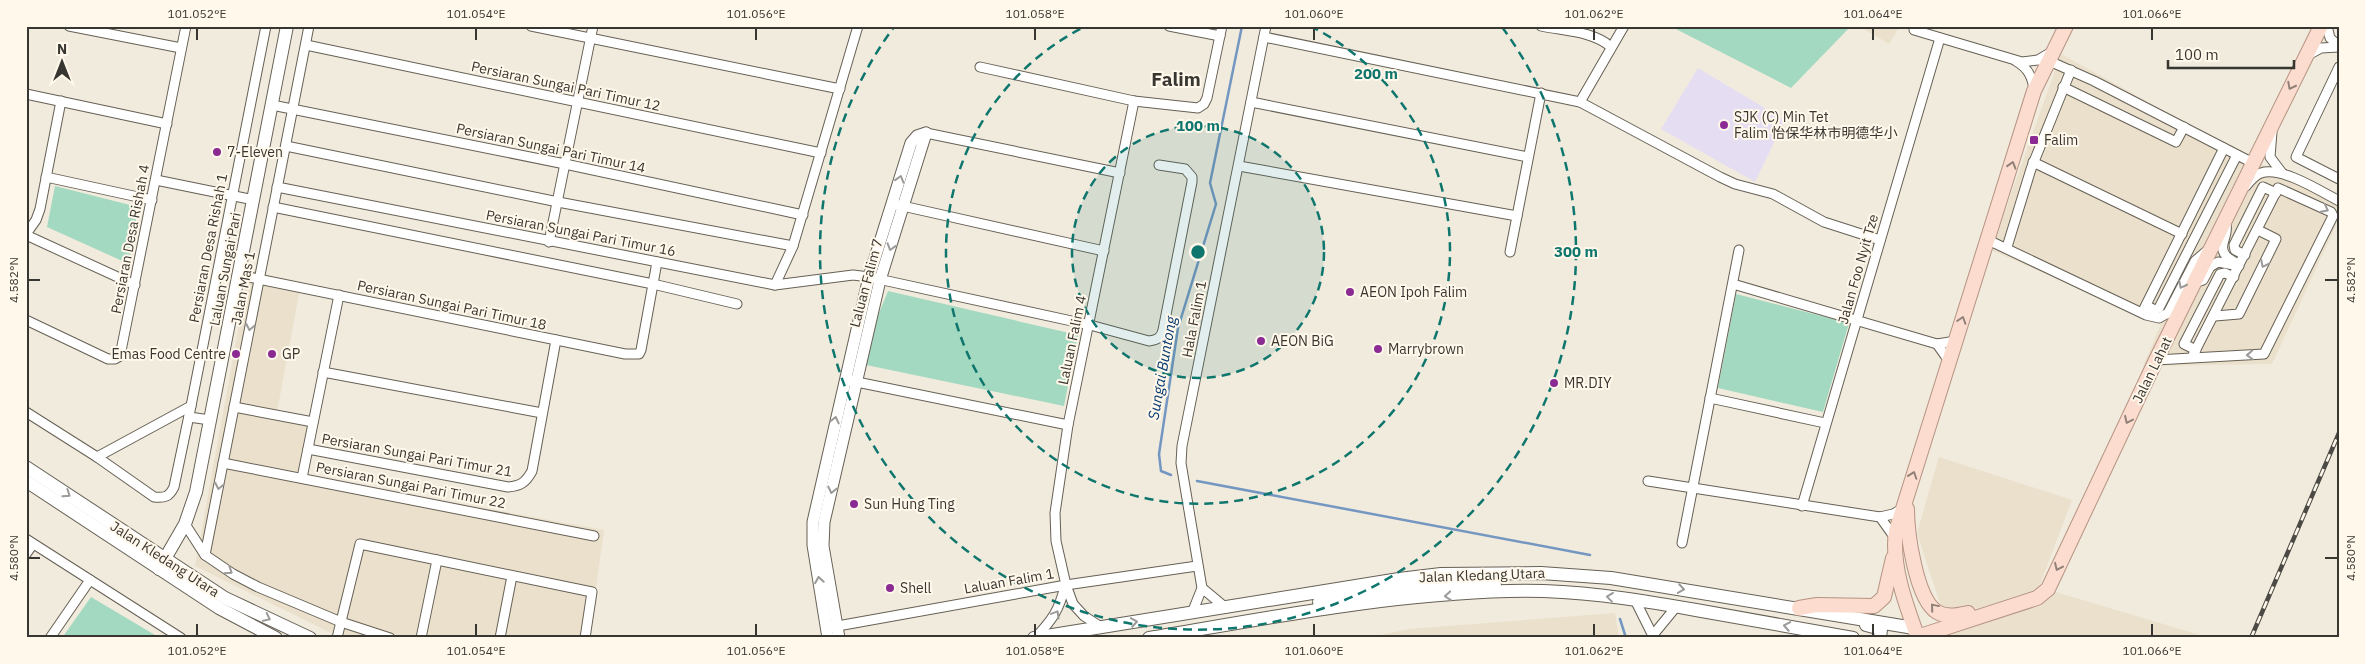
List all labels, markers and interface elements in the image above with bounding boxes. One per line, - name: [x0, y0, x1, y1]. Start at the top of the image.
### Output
- text: 101.052°E: [167, 6, 227, 21]
- text: 101.054°E: [446, 6, 506, 21]
- text: 101.056°E: [726, 6, 786, 21]
- text: 101.058°E: [1005, 6, 1065, 21]
- text: 101.060°E: [1284, 6, 1344, 21]
- text: 101.062°E: [1564, 6, 1624, 21]
- text: 101.064°E: [1843, 6, 1903, 21]
- text: 101.066°E: [2122, 6, 2182, 21]
- north arrow: [38, 38, 88, 88]
- scale bar: [2168, 38, 2294, 70]
- text: N: [57, 40, 67, 58]
- text: 100 m: [2175, 45, 2219, 64]
- street label: Persiaran Sungai Pari Timur 12: [470, 57, 662, 115]
- text: 200 m: [1354, 64, 1398, 83]
- district label: Falim: [1151, 67, 1201, 91]
- one-way arrow: [2287, 80, 2297, 89]
- place label: SJK (C) Min Tet Falim 怡保华林市明德华小: [1734, 108, 1898, 142]
- text: 100 m: [1176, 116, 1220, 135]
- street label: Persiaran Sungai Pari Timur 14: [455, 119, 647, 177]
- marker: SJK (C) Min Tet Falim 怡保华林市明德华小: [1718, 119, 1730, 131]
- place label: Falim: [2044, 131, 2078, 149]
- marker: Falim: [2028, 134, 2040, 146]
- place label: 7-Eleven: [227, 143, 283, 161]
- marker: 7-Eleven: [211, 146, 223, 158]
- one-way arrow: [2006, 161, 2016, 170]
- street label: Persiaran Desa Rishah 4: [107, 163, 153, 315]
- street label: Persiaran Desa Rishah 1: [185, 172, 231, 324]
- one-way arrow: [894, 175, 904, 184]
- one-way arrow: [2319, 203, 2328, 213]
- street label: Persiaran Sungai Pari Timur 16: [485, 206, 677, 260]
- street label: Laluan Sungai Pari: [205, 211, 245, 327]
- street label: Jalan Foo Nyit Tze: [1834, 212, 1882, 326]
- street label: Laluan Falim 7: [846, 237, 886, 329]
- one-way arrow: [886, 242, 896, 250]
- text: 300 m: [1554, 242, 1598, 261]
- centre of rings: [1189, 243, 1207, 261]
- street label: Jalan Mas 1: [227, 250, 259, 326]
- text: 4.582°N: [6, 257, 21, 303]
- text: 4.582°N: [2343, 257, 2358, 303]
- one-way arrow: [2260, 259, 2270, 268]
- street label: Persiaran Sungai Pari Timur 18: [356, 276, 548, 334]
- street label: Hala Falim 1: [1178, 279, 1210, 359]
- one-way arrow: [2178, 280, 2188, 289]
- place label: AEON Ipoh Falim: [1360, 283, 1467, 301]
- marker: AEON Ipoh Falim: [1344, 286, 1356, 298]
- street label: Laluan Falim 4: [1054, 294, 1090, 386]
- water label: Sungai Buntong: [1144, 313, 1181, 421]
- one-way arrow: [1956, 316, 1966, 324]
- one-way arrow: [245, 322, 255, 331]
- place label: AEON BiG: [1271, 332, 1334, 350]
- street label: Jalan Lahat: [2128, 334, 2176, 406]
- marker: AEON BiG: [1255, 335, 1267, 347]
- place label: Marrybrown: [1388, 340, 1464, 358]
- marker: Marrybrown: [1372, 343, 1384, 355]
- place label: Emas Food Centre: [111, 345, 226, 363]
- place label: GP: [282, 345, 300, 363]
- marker: Emas Food Centre: [230, 348, 242, 360]
- marker: GP: [266, 348, 278, 360]
- one-way arrow: [2246, 350, 2254, 361]
- place label: MR.DIY: [1564, 374, 1612, 392]
- marker: MR.DIY: [1548, 377, 1560, 389]
- one-way arrow: [2123, 415, 2134, 424]
- one-way arrow: [829, 416, 840, 425]
- street label: Persiaran Sungai Pari Timur 21: [320, 429, 514, 481]
- street label: Persiaran Sungai Pari Timur 22: [315, 458, 507, 512]
- one-way arrow: [1907, 471, 1917, 479]
- one-way arrow: [214, 482, 224, 491]
- one-way arrow: [827, 485, 838, 494]
- one-way arrow: [62, 488, 71, 498]
- place label: Sun Hung Ting: [864, 495, 955, 513]
- marker: Sun Hung Ting: [848, 498, 860, 510]
- street label: Jalan Kledang Utara: [107, 517, 223, 601]
- text: 4.580°N: [6, 535, 21, 581]
- text: 4.580°N: [2343, 535, 2358, 581]
- one-way arrow: [2054, 562, 2065, 571]
- street label: Laluan Falim 1: [963, 564, 1055, 598]
- street label: Jalan Kledang Utara: [1419, 564, 1546, 586]
- one-way arrow: [224, 565, 233, 575]
- one-way arrow: [814, 576, 824, 584]
- place label: Shell: [900, 579, 932, 597]
- marker: Shell: [884, 582, 896, 594]
- one-way arrow: [1677, 583, 1686, 593]
- one-way arrow: [1444, 590, 1452, 601]
- one-way arrow: [1606, 592, 1614, 602]
- one-way arrow: [1930, 603, 1939, 612]
- one-way arrow: [1049, 610, 1059, 619]
- one-way arrow: [262, 612, 271, 622]
- one-way arrow: [1129, 618, 1138, 628]
- one-way arrow: [1783, 622, 1792, 632]
- text: 101.052°E: [167, 643, 227, 658]
- text: 101.054°E: [446, 643, 506, 658]
- text: 101.056°E: [726, 643, 786, 658]
- text: 101.058°E: [1005, 643, 1065, 658]
- text: 101.060°E: [1284, 643, 1344, 658]
- text: 101.062°E: [1564, 643, 1624, 658]
- text: 101.064°E: [1843, 643, 1903, 658]
- text: 101.066°E: [2122, 643, 2182, 658]

